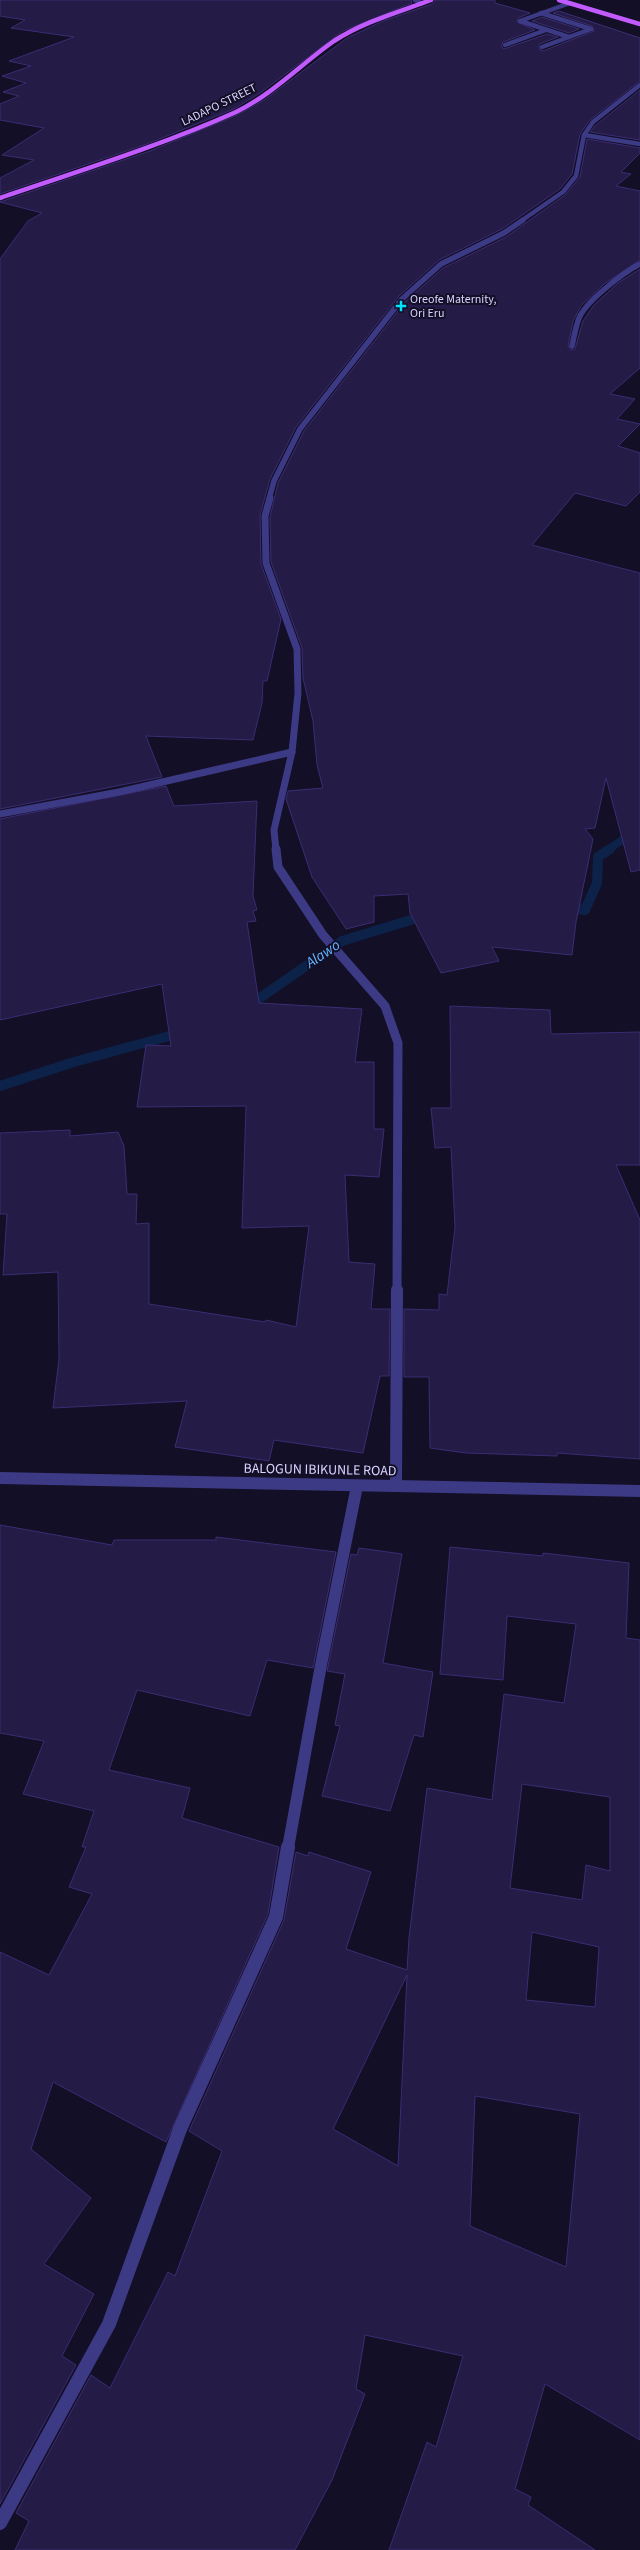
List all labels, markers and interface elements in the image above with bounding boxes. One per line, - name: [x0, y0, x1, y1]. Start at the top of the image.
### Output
- street label: LADAPO STREET: [179, 79, 260, 131]
- place label: Oreofe Maternity, Ori Eru: [410, 291, 497, 322]
- marker: Oreofe Maternity, Ori Eru: [395, 300, 407, 312]
- water label: Alawo: [301, 935, 345, 974]
- street label: BALOGUN IBIKUNLE ROAD: [243, 1459, 397, 1481]

